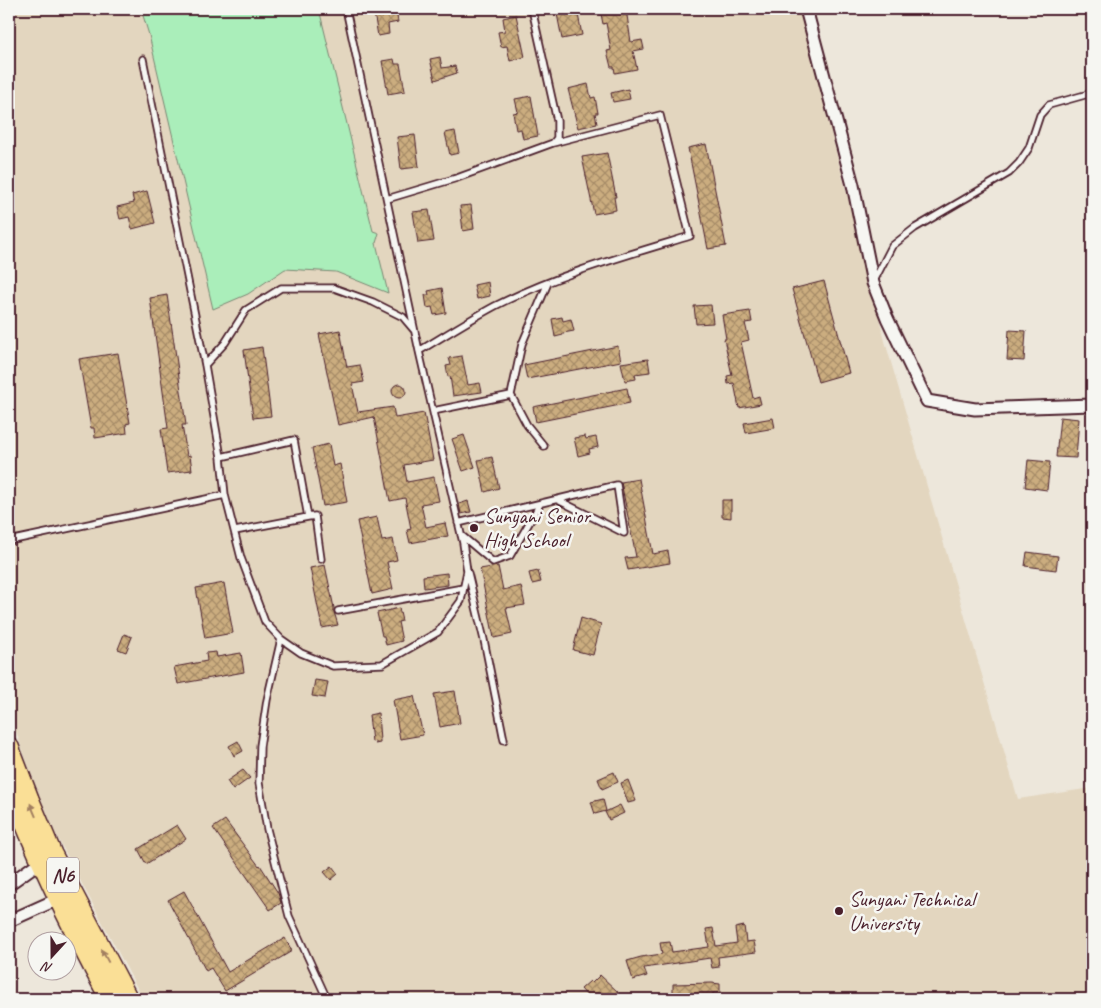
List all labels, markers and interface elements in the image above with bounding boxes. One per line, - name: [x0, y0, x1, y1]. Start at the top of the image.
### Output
- place label: Sunyani Senior High School: [484, 503, 591, 553]
- marker: Sunyani Senior High School: [468, 522, 480, 534]
- one-way arrow: [29, 803, 37, 817]
- road number: N6: [47, 858, 79, 892]
- place label: Sunyani Technical University: [849, 886, 978, 936]
- marker: Sunyani Technical University: [833, 905, 845, 917]
- north arrow: [28, 930, 78, 980]
- one-way arrow: [101, 949, 109, 963]
- text: N: [38, 957, 55, 977]

